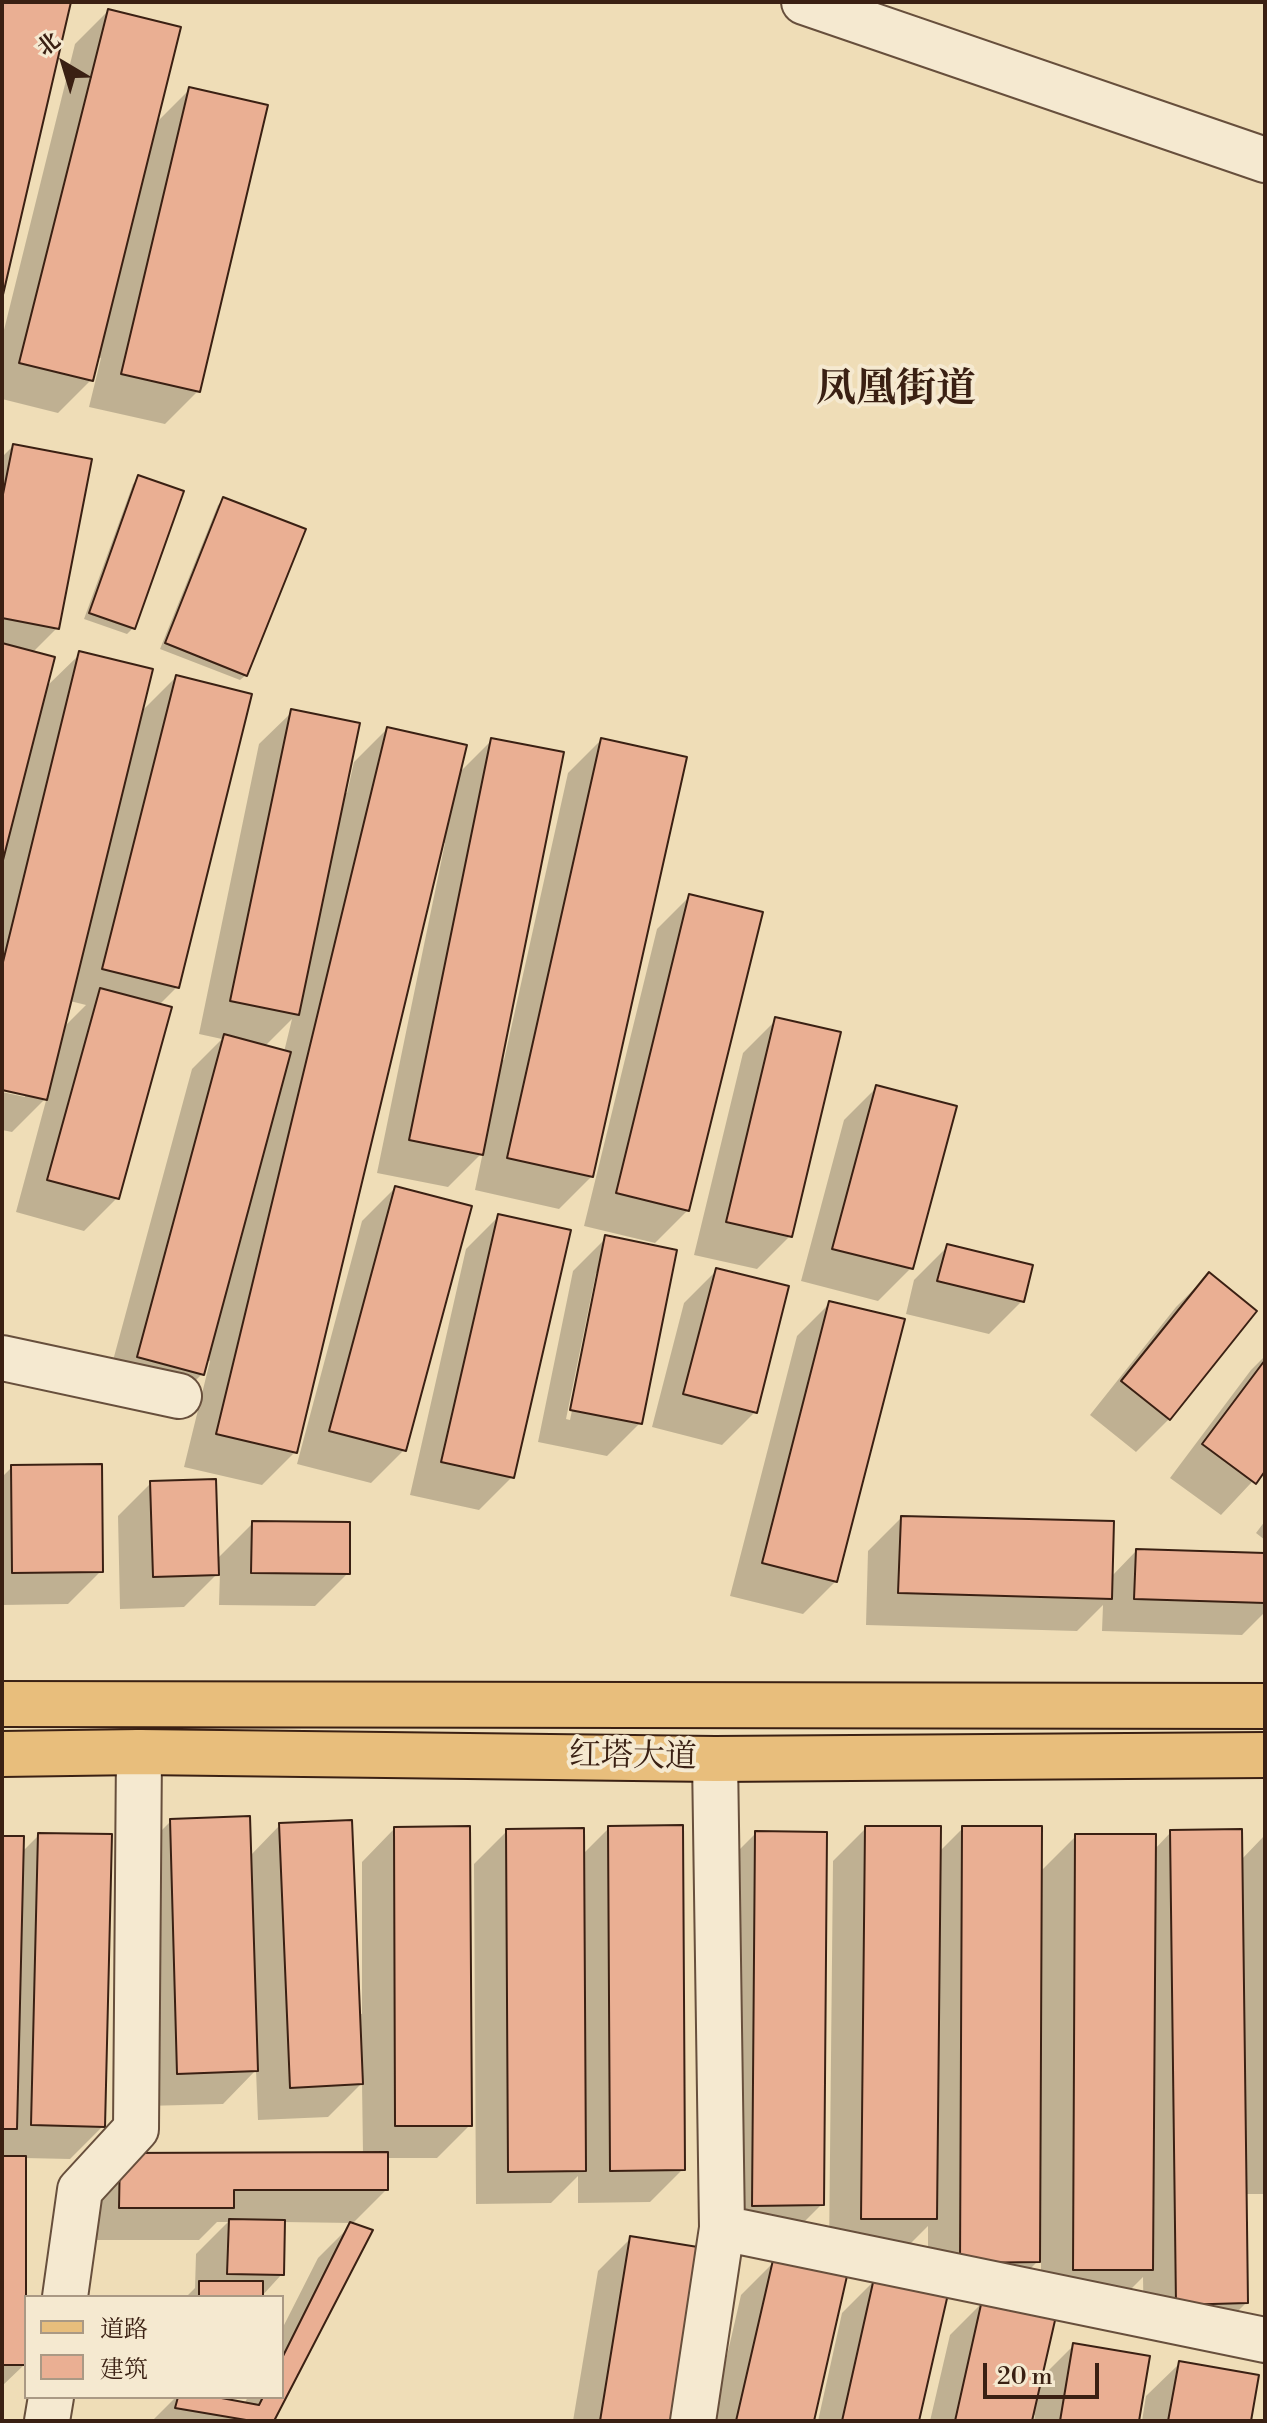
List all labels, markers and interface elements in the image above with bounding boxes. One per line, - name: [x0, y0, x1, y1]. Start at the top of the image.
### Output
- north arrow: [24, 24, 104, 104]
- text: 北: [32, 27, 66, 62]
- district label: 凤凰街道: [816, 367, 976, 415]
- street label: 红塔大道: [569, 1738, 697, 1778]
- legend: [24, 2295, 284, 2399]
- text: 道路: [100, 2315, 148, 2345]
- scale bar: [987, 2347, 1103, 2397]
- text: 建筑: [100, 2355, 148, 2385]
- text: 20 m: [997, 2362, 1053, 2392]

